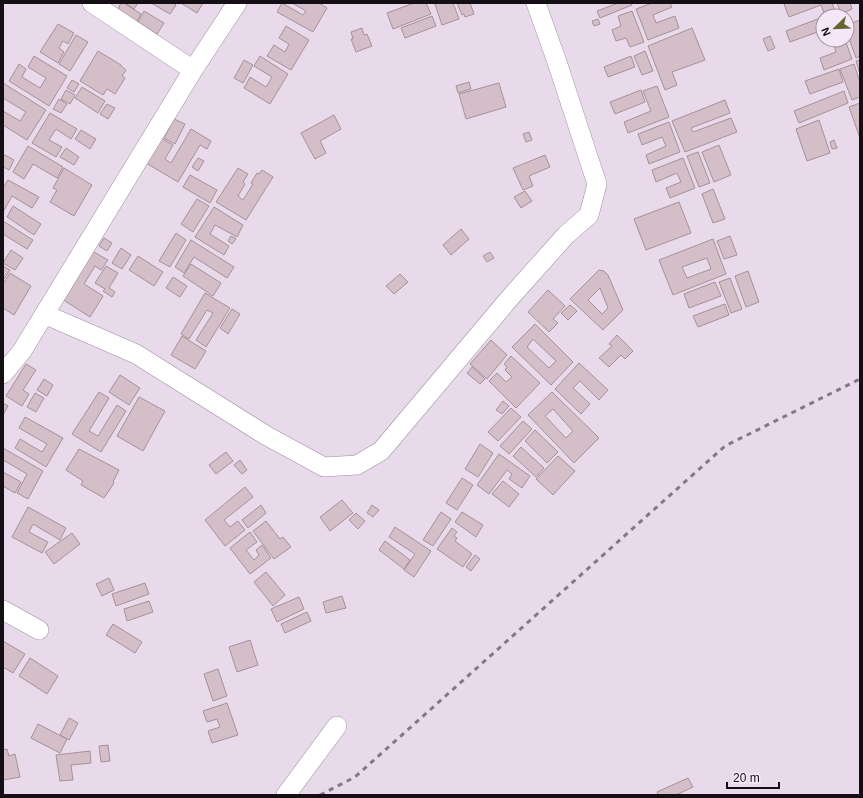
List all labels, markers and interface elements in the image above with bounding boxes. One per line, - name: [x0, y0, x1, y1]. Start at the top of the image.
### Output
- north arrow: [815, 8, 855, 48]
- text: N: [819, 26, 833, 38]
- scale bar: [727, 764, 779, 790]
- text: 20 m: [733, 771, 760, 785]

